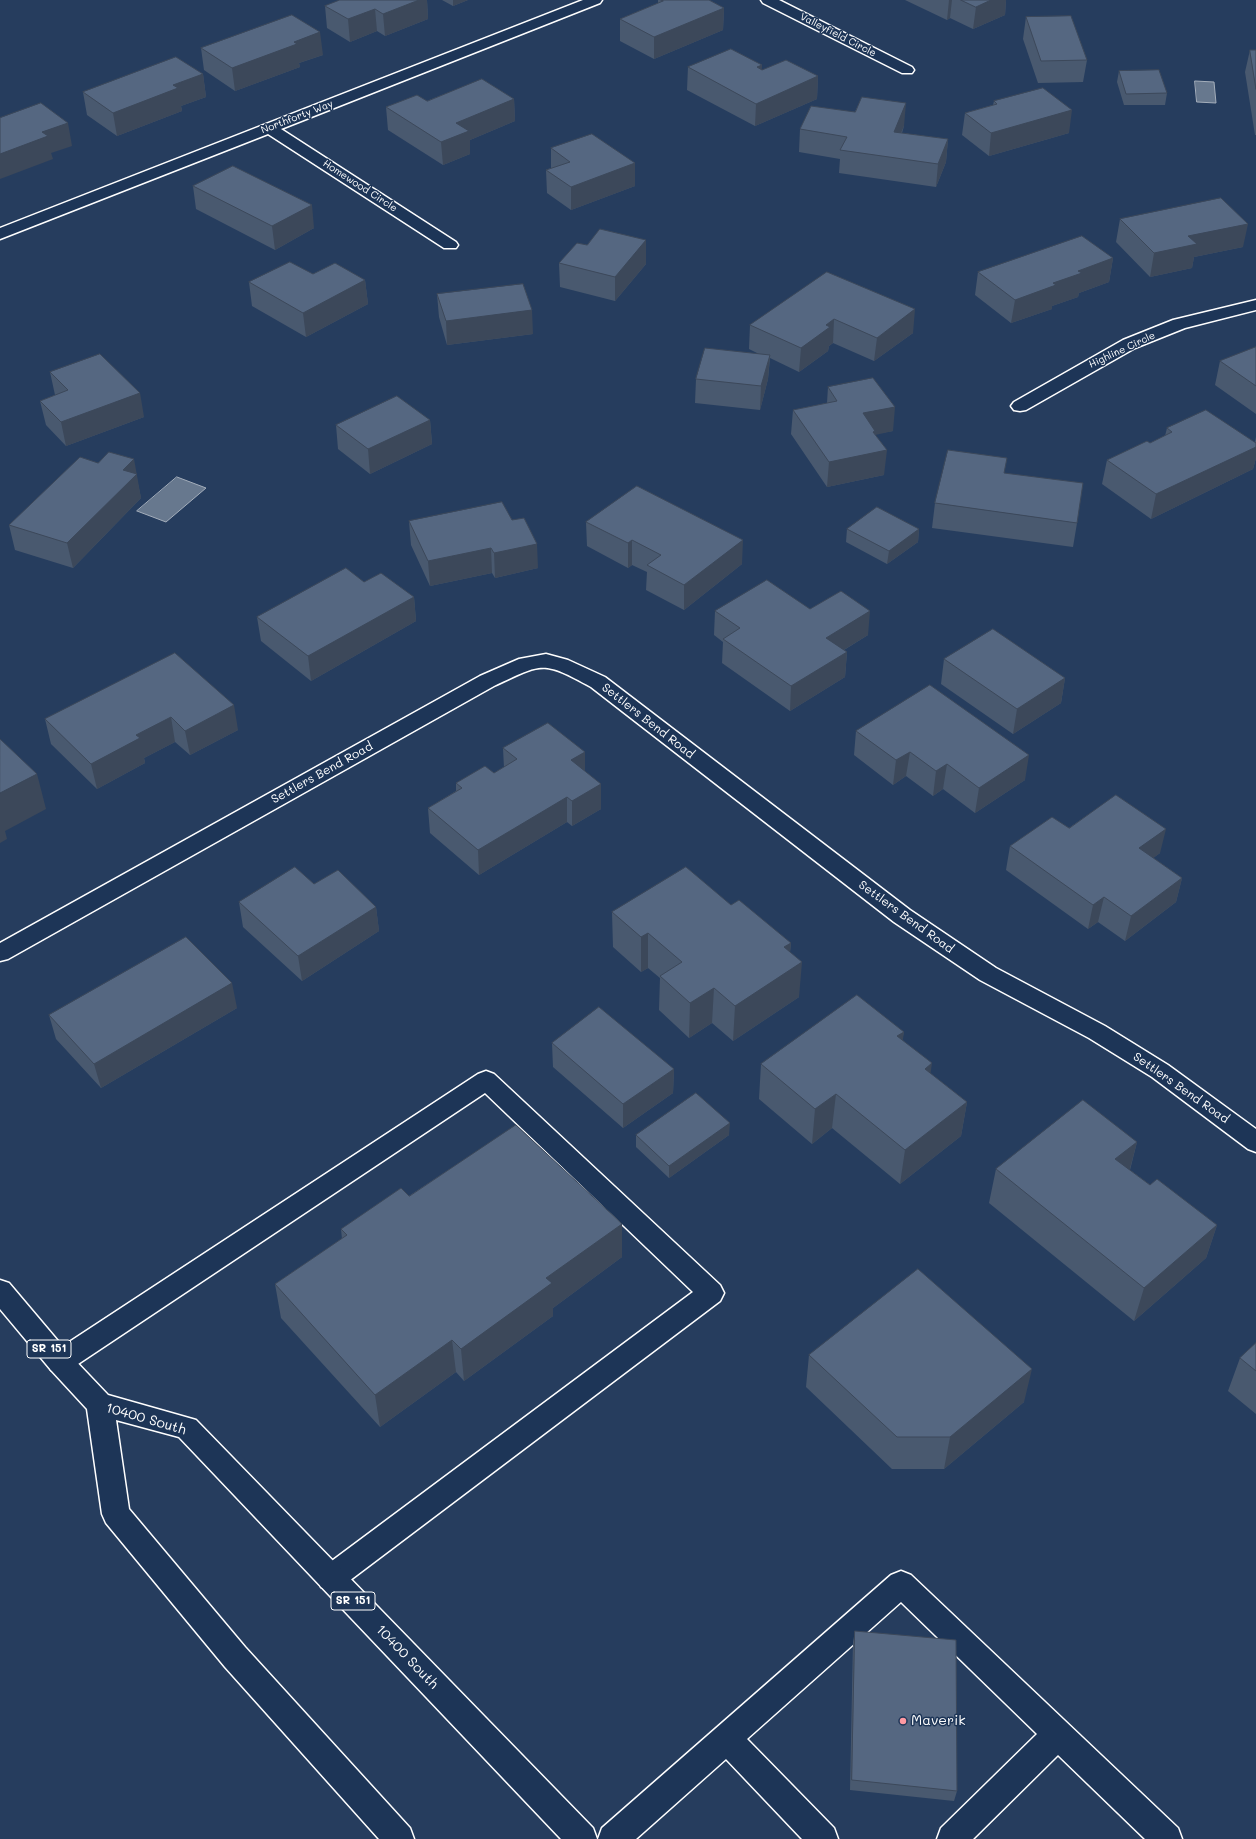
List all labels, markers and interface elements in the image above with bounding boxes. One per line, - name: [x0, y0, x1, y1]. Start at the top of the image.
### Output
- street label: Valleyfield Circle: [798, 11, 878, 59]
- street label: Northforty Way: [259, 98, 335, 136]
- street label: Homewood Circle: [321, 157, 399, 215]
- street label: Highline Circle: [1087, 329, 1157, 371]
- street label: Settlers Bend Road: [599, 680, 697, 762]
- street label: Settlers Bend Road: [269, 739, 375, 807]
- street label: Settlers Bend Road: [856, 878, 956, 956]
- street label: Settlers Bend Road: [1130, 1049, 1232, 1127]
- road number: SR 151: [27, 1340, 71, 1358]
- street label: 10400 South: [104, 1400, 188, 1438]
- road number: SR 151: [331, 1592, 375, 1610]
- street label: 10400 South: [372, 1621, 442, 1693]
- place label: Maverik: [911, 1713, 966, 1729]
- marker: Maverik: [898, 1716, 908, 1726]

